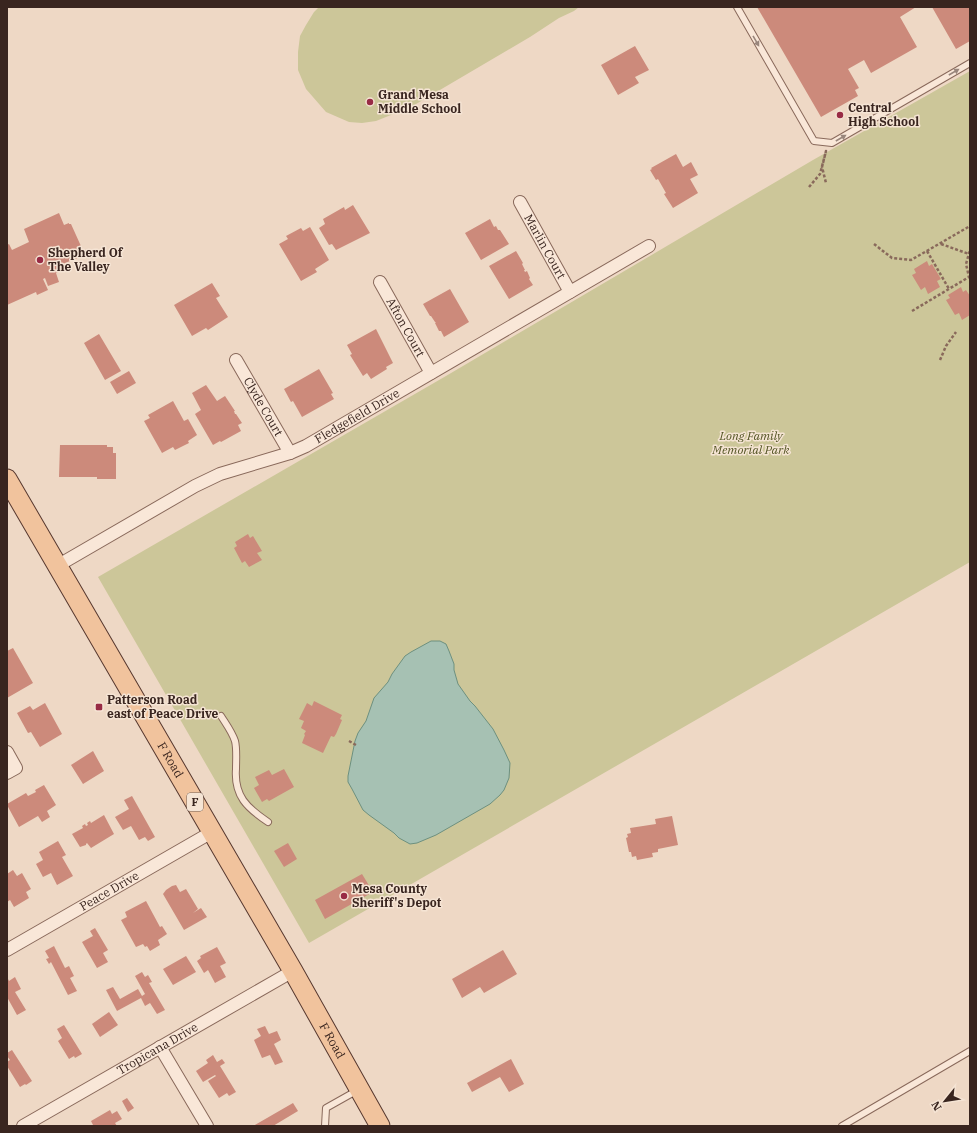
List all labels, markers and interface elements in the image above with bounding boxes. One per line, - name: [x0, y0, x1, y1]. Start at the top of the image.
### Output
- one-way arrow: [753, 35, 760, 47]
- one-way arrow: [948, 69, 959, 76]
- place label: Grand Mesa Middle School: [378, 87, 461, 116]
- marker: Grand Mesa Middle School: [365, 97, 375, 107]
- place label: Central High School: [848, 100, 919, 129]
- marker: Central High School: [835, 110, 845, 120]
- one-way arrow: [835, 134, 847, 141]
- street label: Marlin Court: [521, 211, 569, 281]
- place label: Shepherd Of The Valley: [48, 245, 124, 274]
- marker: Shepherd Of The Valley: [35, 255, 45, 265]
- street label: Afton Court: [383, 295, 428, 359]
- street label: Clyde Court: [241, 374, 287, 439]
- street label: Fledgefield Drive: [312, 385, 402, 446]
- park label: Long Family Memorial Park: [711, 428, 790, 457]
- place label: Patterson Road east of Peace Drive: [107, 692, 219, 721]
- marker: Patterson Road east of Peace Drive: [94, 702, 104, 712]
- street label: F Road: [154, 739, 187, 780]
- road number: F: [187, 793, 203, 811]
- street label: Peace Drive: [77, 868, 141, 914]
- place label: Mesa County Sheriff's Depot: [352, 881, 442, 910]
- marker: Mesa County Sheriff's Depot: [339, 891, 349, 901]
- street label: Tropicana Drive: [114, 1019, 200, 1078]
- street label: F Road: [316, 1020, 349, 1061]
- north arrow: [925, 1081, 965, 1121]
- text: N: [928, 1098, 945, 1113]

